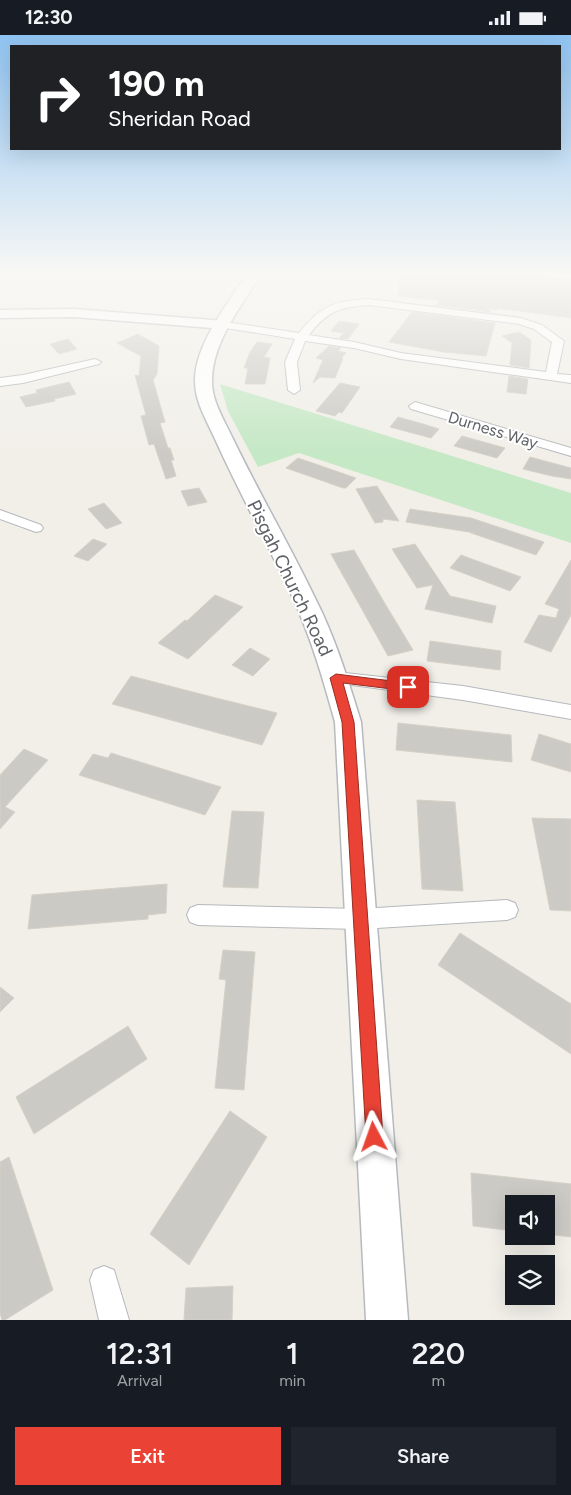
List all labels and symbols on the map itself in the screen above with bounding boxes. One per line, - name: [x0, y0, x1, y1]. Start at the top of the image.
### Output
- street label: Durness Way: [446, 407, 541, 453]
- street label: Pisgah Church Road: [242, 496, 338, 660]
- pin: [387, 666, 429, 708]
- position arrow: [347, 1110, 399, 1162]

